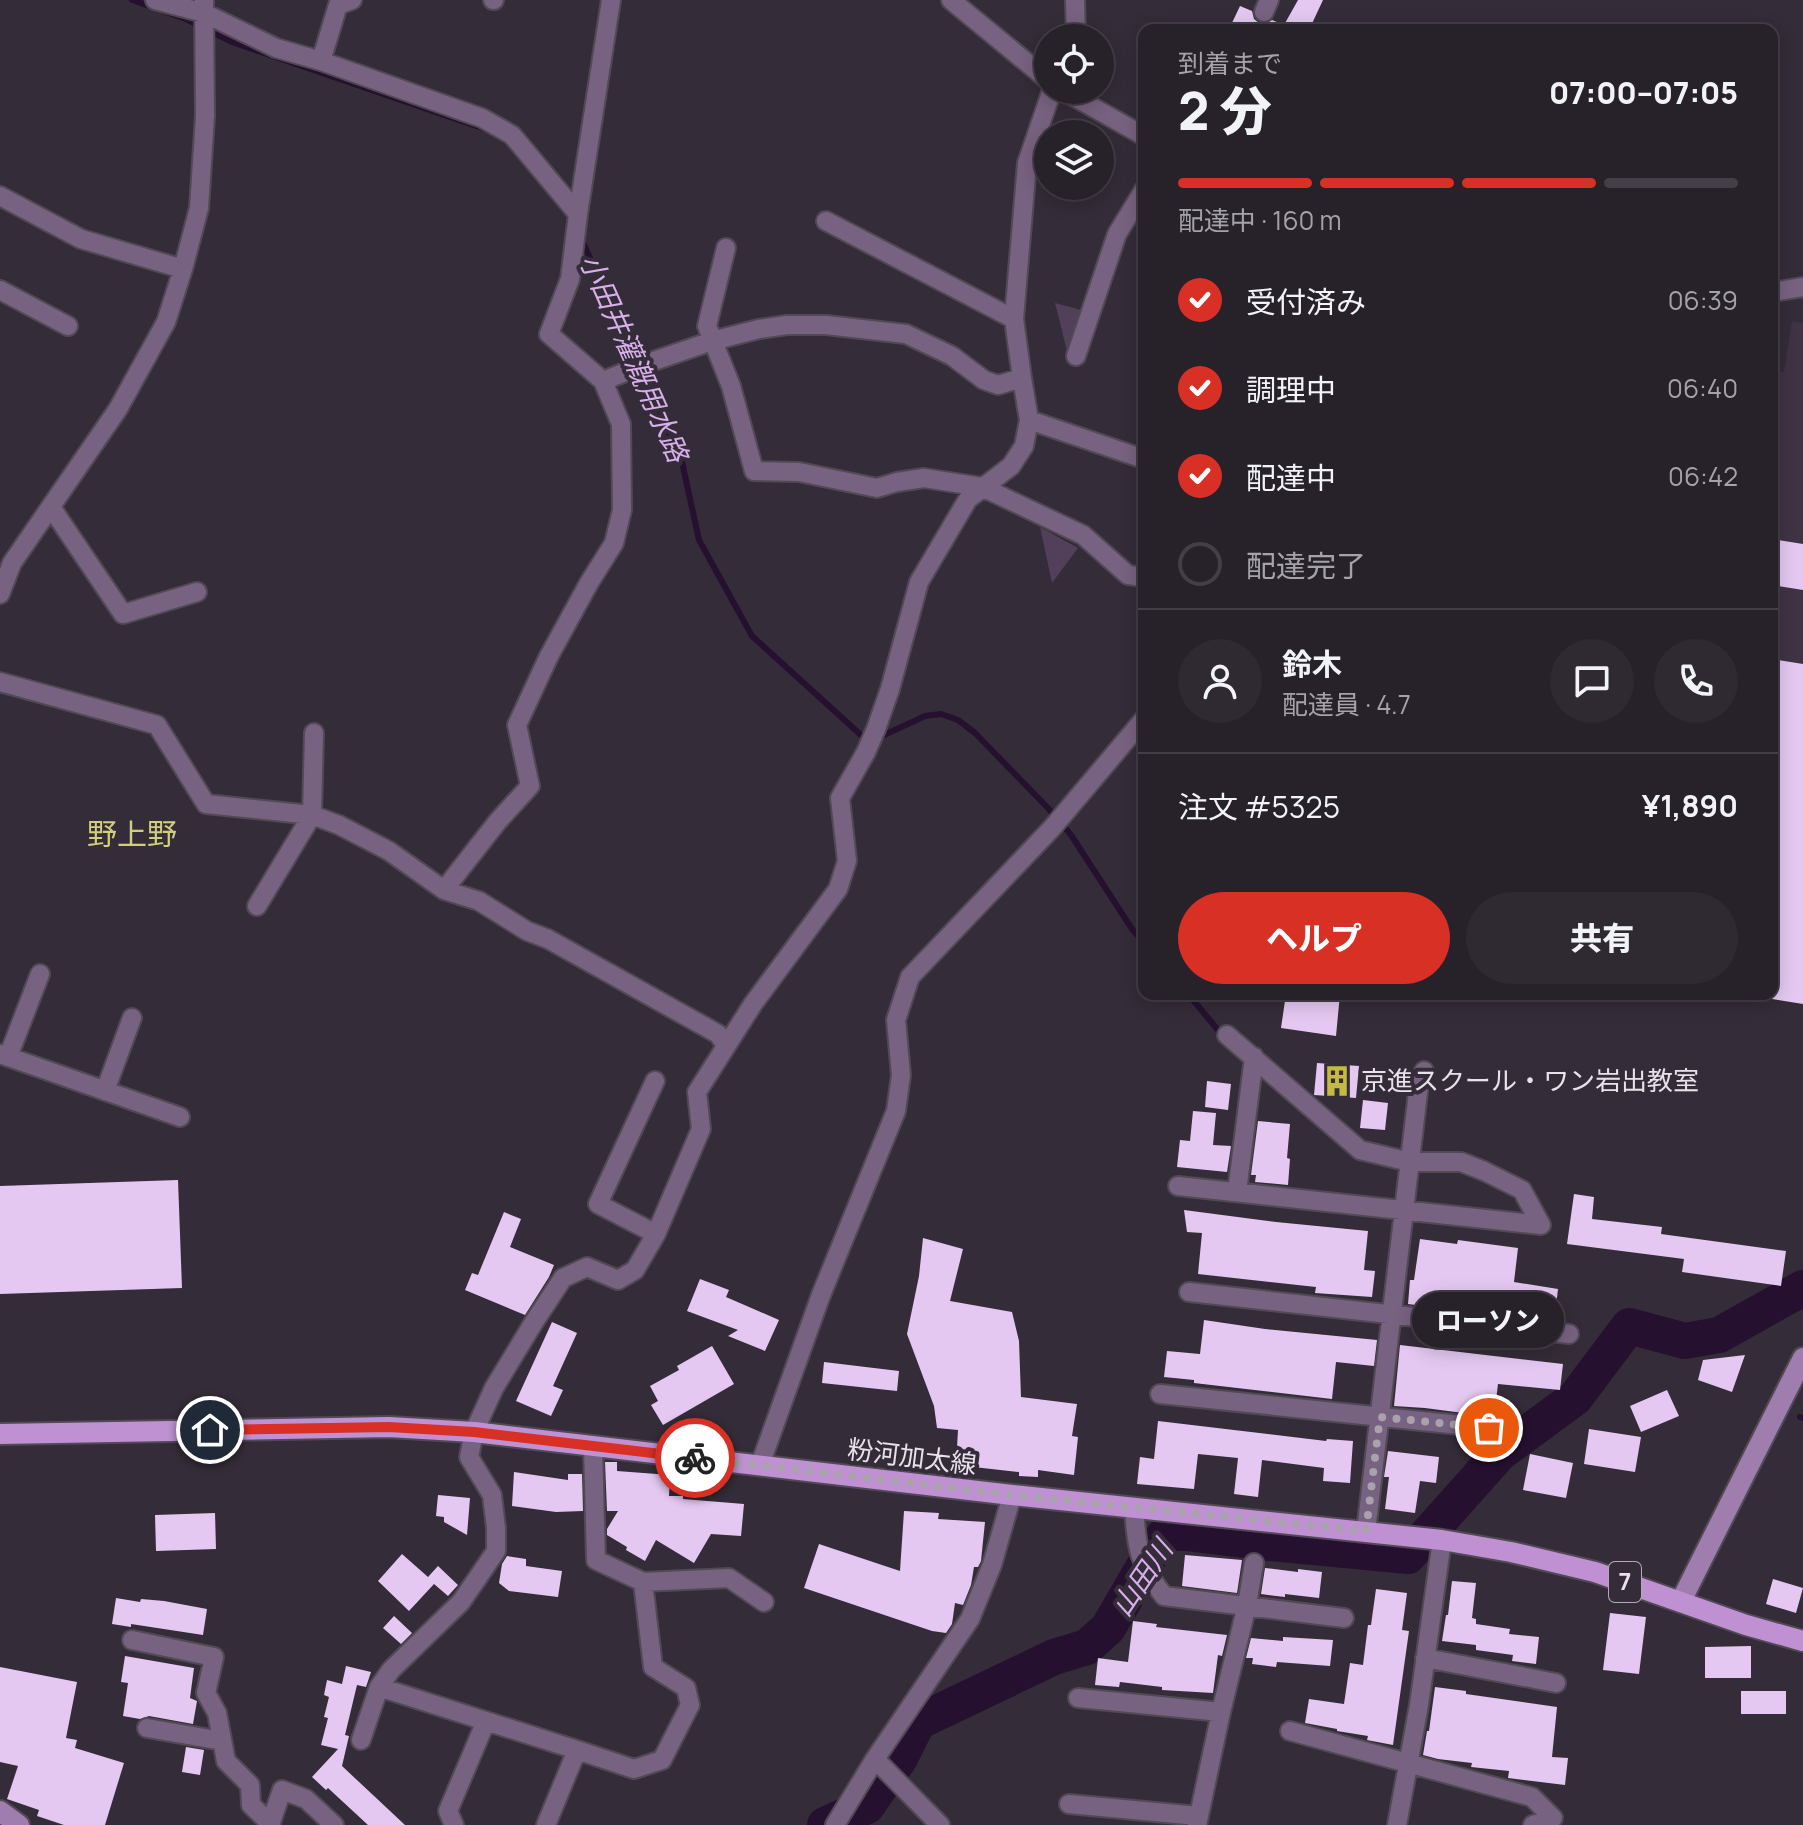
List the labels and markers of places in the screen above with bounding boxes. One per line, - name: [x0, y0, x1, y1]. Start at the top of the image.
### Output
- place label: 京進スクール・ワン岩出教室: [1361, 1062, 1699, 1098]
- building icon: 京進スクール・ワン岩出教室: [1320, 1064, 1354, 1098]
- callout: ローソン: [1413, 1292, 1565, 1348]
- pin: [1455, 1394, 1523, 1462]
- pin: [176, 1396, 244, 1464]

